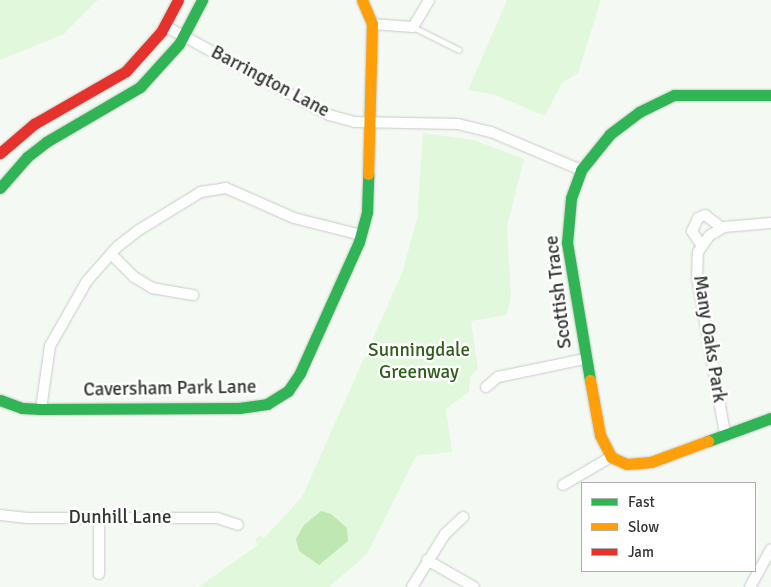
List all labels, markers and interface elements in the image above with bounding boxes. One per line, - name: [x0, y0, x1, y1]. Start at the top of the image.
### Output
- street label: Barrington Lane: [207, 41, 333, 123]
- street label: Scottish Trace: [541, 234, 577, 350]
- street label: Many Oaks Park: [688, 274, 730, 404]
- park label: Sunningdale Greenway: [368, 340, 470, 384]
- street label: Caversham Park Lane: [83, 376, 257, 402]
- legend: [581, 482, 756, 572]
- text: Fast: [628, 493, 655, 511]
- street label: Dunhill Lane: [69, 507, 171, 529]
- text: Slow: [628, 518, 659, 536]
- text: Jam: [628, 543, 654, 561]

